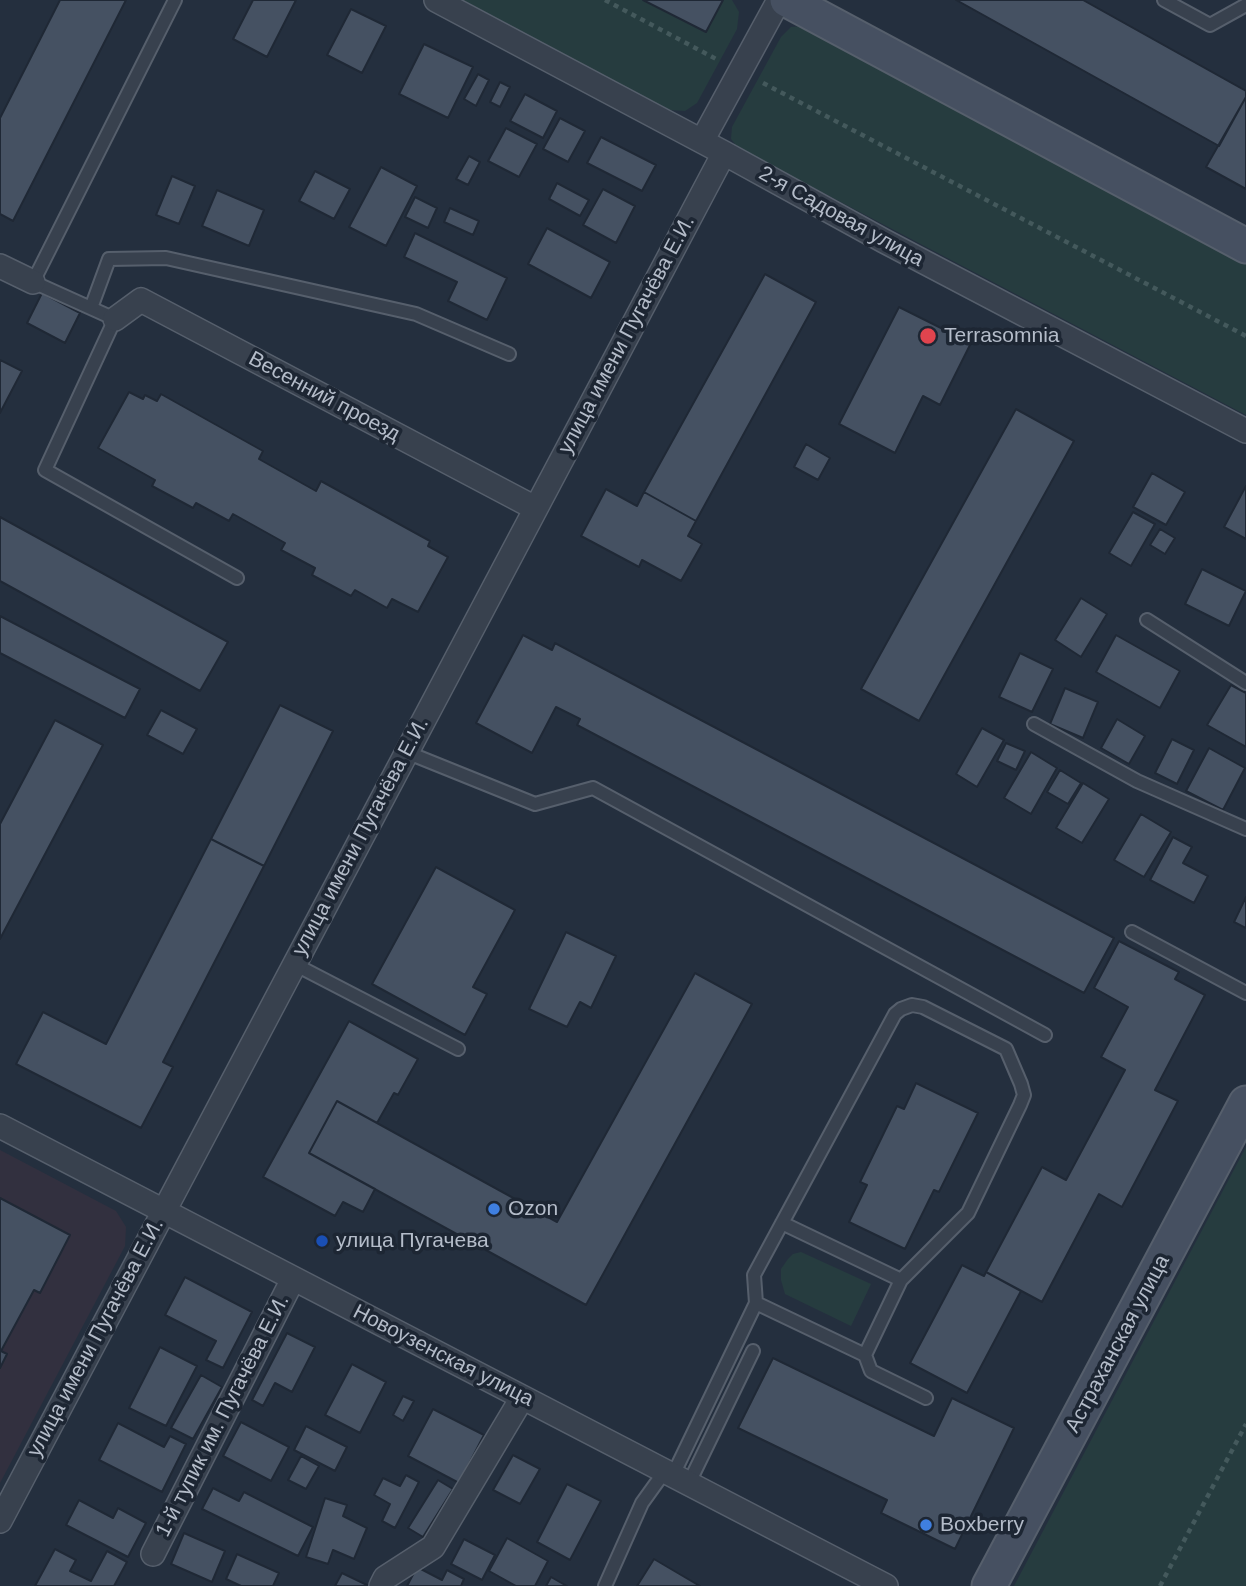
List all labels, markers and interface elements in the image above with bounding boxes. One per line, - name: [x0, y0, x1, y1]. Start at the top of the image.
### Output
- street label: 2-я Садовая улица: [754, 161, 928, 273]
- street label: улица имени Пугачёва Е.И.: [553, 211, 701, 459]
- place label: Terrasomnia: [944, 323, 1060, 349]
- marker: Terrasomnia: [918, 326, 938, 346]
- street label: Весенний проезд: [244, 347, 404, 447]
- street label: улица имени Пугачёва Е.И.: [287, 713, 435, 961]
- place label: Ozon: [508, 1196, 558, 1222]
- marker: Ozon: [486, 1201, 502, 1217]
- street label: улица имени Пугачёва Е.И.: [22, 1214, 170, 1462]
- place label: улица Пугачева: [336, 1228, 489, 1254]
- marker: улица Пугачева: [314, 1233, 330, 1249]
- street label: Астраханская улица: [1060, 1251, 1176, 1437]
- street label: 1-й тупик им. Пугачёва Е.И.: [151, 1291, 295, 1541]
- street label: Новоузенская улица: [349, 1300, 537, 1412]
- place label: Boxberry: [940, 1512, 1024, 1538]
- marker: Boxberry: [918, 1517, 934, 1533]

